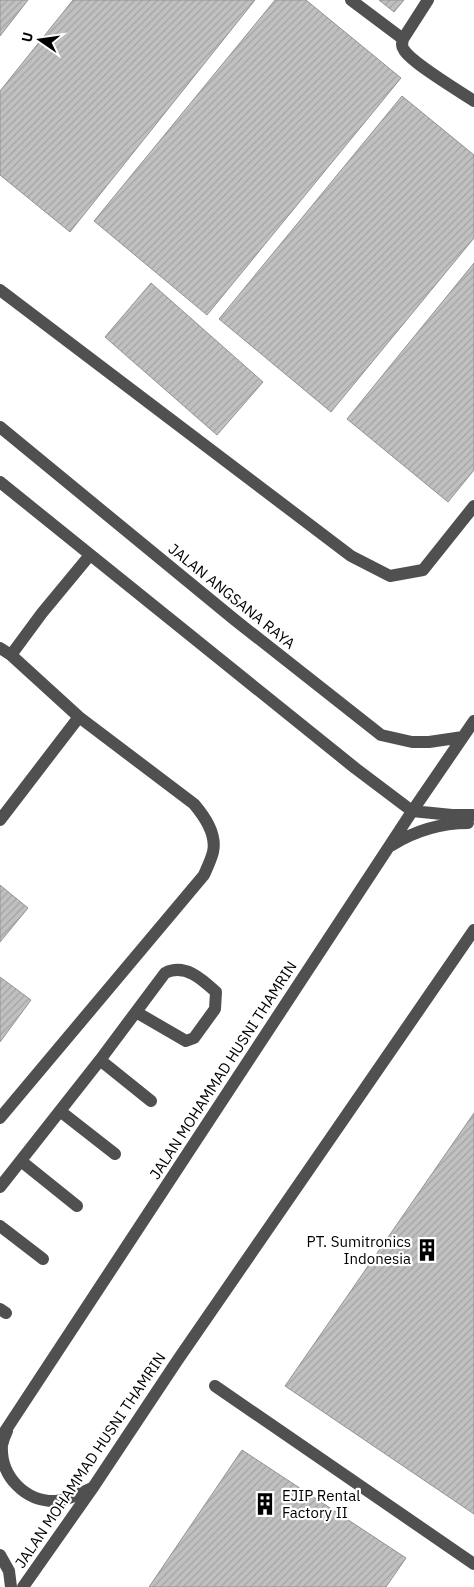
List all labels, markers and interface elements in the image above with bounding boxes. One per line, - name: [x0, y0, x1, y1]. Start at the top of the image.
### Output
- north arrow: [15, 15, 65, 65]
- text: U: [17, 30, 37, 44]
- street label: JALAN ANGSANA RAYA: [165, 539, 299, 653]
- street label: JALAN MOHAMMAD HUSNI THAMRIN: [145, 957, 301, 1183]
- place label: PT. Sumitronics Indonesia: [307, 1232, 411, 1268]
- building icon: PT. Sumitronics Indonesia: [414, 1237, 440, 1263]
- street label: JALAN MOHAMMAD HUSNI THAMRIN: [10, 1348, 170, 1572]
- place label: EJIP Rental Factory II: [282, 1486, 360, 1522]
- building icon: EJIP Rental Factory II: [252, 1491, 278, 1517]

